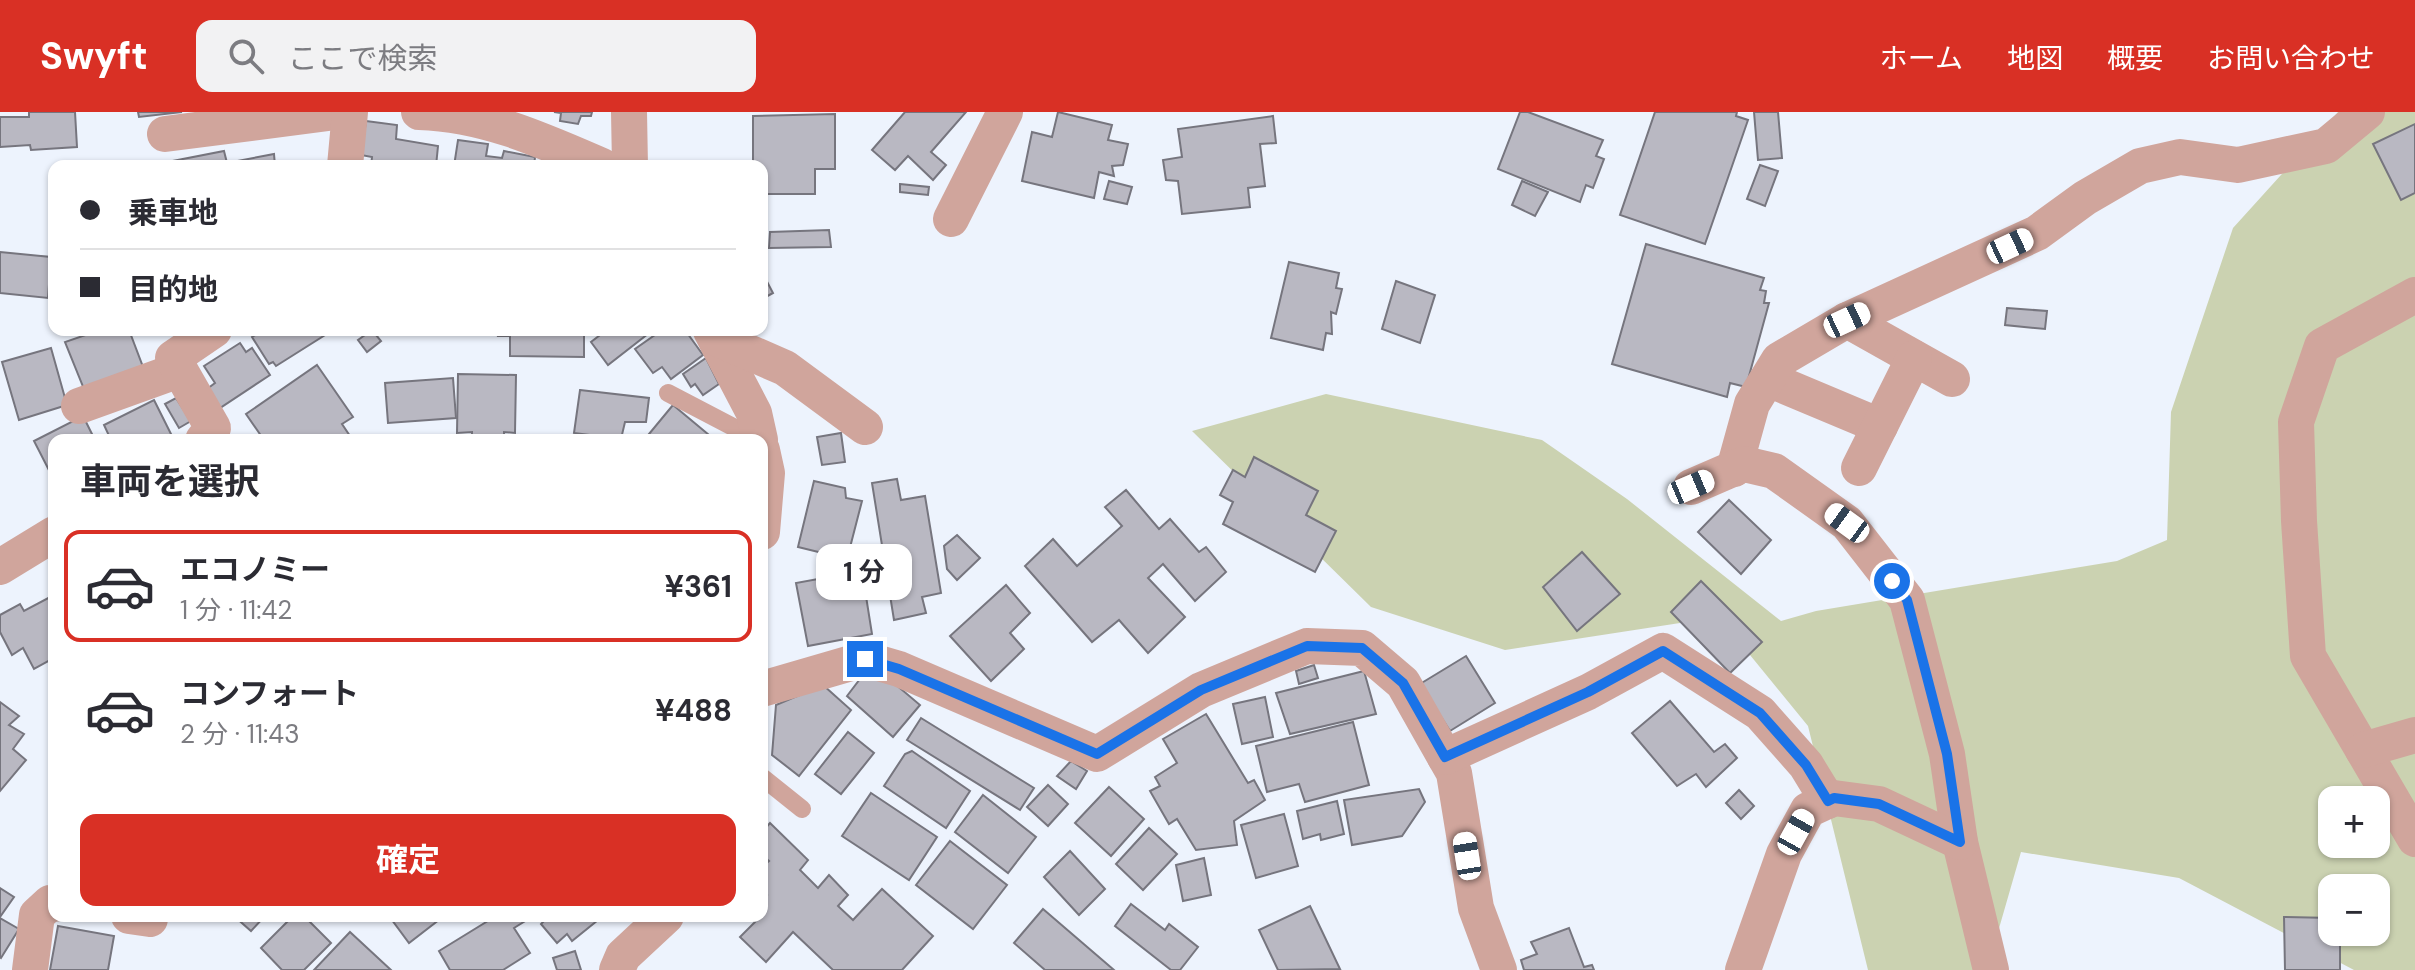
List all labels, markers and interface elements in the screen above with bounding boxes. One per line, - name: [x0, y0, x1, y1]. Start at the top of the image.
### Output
- search box: [196, 20, 756, 92]
- text: Swyft: [40, 31, 148, 81]
- icon: search: [224, 34, 268, 78]
- text: ここで検索: [288, 39, 438, 78]
- text: ホーム: [1880, 40, 1963, 77]
- text: 地図: [2007, 40, 2063, 77]
- text: 概要: [2107, 40, 2163, 77]
- text: お問い合わせ: [2207, 40, 2375, 77]
- text: 乗車地: [128, 193, 218, 232]
- car: [1983, 225, 2037, 267]
- text: 目的地: [128, 270, 218, 309]
- car: [1820, 299, 1874, 341]
- text: 車両を選択: [80, 458, 260, 505]
- car: [1664, 467, 1718, 507]
- car: [1821, 499, 1873, 547]
- callout: 1 分: [817, 543, 913, 599]
- icon: car: [84, 550, 156, 622]
- text: エコノミー: [180, 550, 330, 589]
- text: 1 分: [843, 555, 885, 589]
- route start: [1874, 563, 1910, 599]
- text: ¥361: [664, 567, 732, 606]
- text: 1 分 · 11:42: [180, 593, 292, 627]
- route end: [847, 641, 883, 677]
- icon: car: [84, 674, 156, 746]
- text: コンフォート: [180, 674, 359, 713]
- text: ¥488: [655, 691, 732, 730]
- text: 2 分 · 11:43: [180, 717, 300, 751]
- map controls: [2318, 786, 2390, 946]
- button: +: [2318, 786, 2390, 858]
- car: [1774, 805, 1818, 859]
- button: 確定: [80, 814, 736, 906]
- car: [1451, 830, 1483, 882]
- button: −: [2318, 874, 2390, 946]

